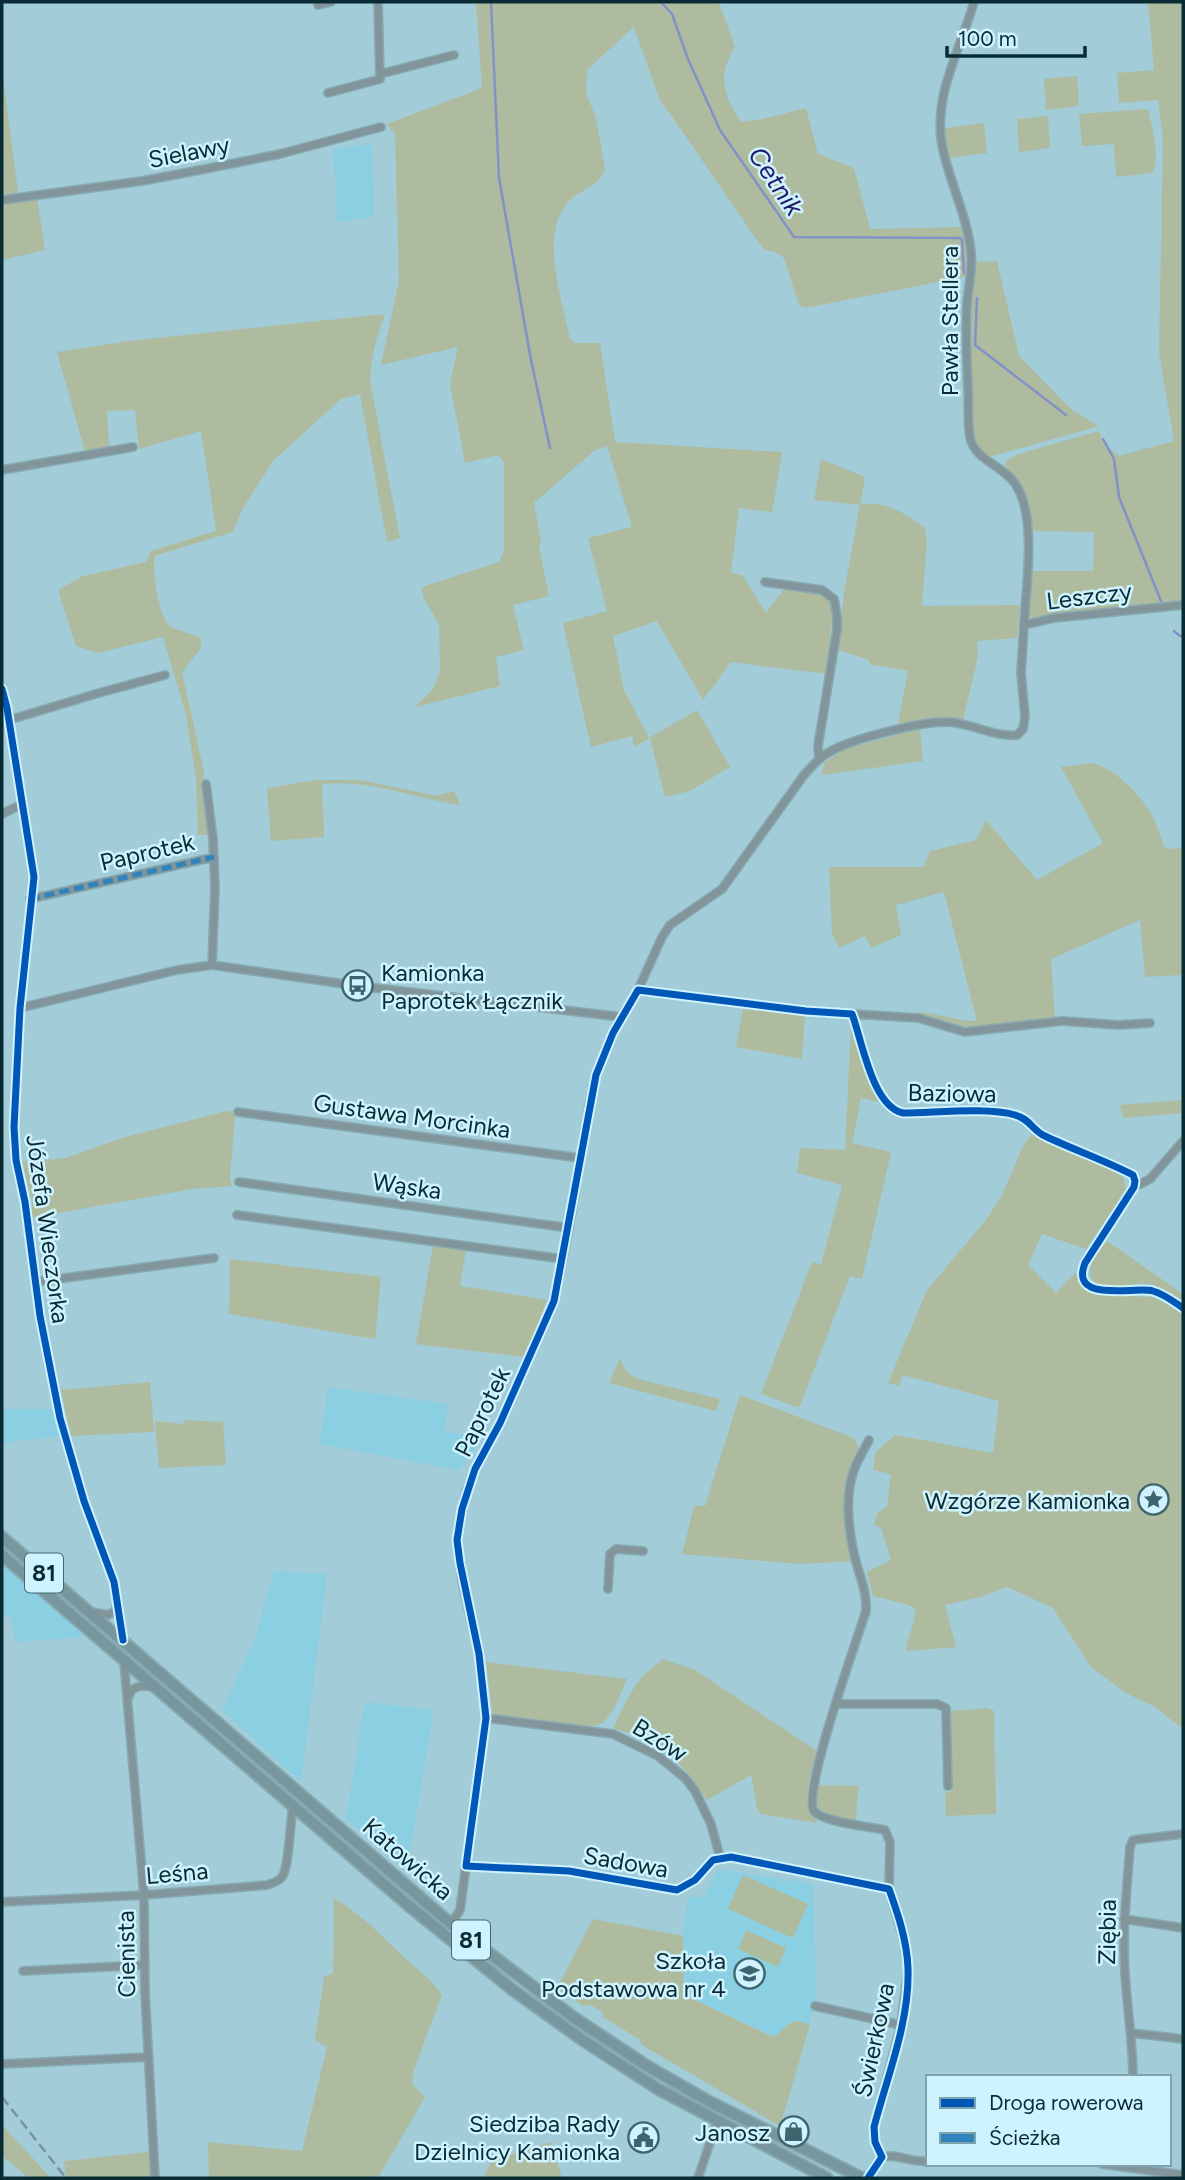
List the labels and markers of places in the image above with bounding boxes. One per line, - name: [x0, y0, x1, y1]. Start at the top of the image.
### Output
- place label: Kamionka Paprotek Łącznik: [381, 958, 563, 1015]
- bus stop icon: Kamionka Paprotek Łącznik: [341, 969, 375, 1003]
- place icon: Wzgórze Kamionka: [1136, 1483, 1170, 1517]
- place label: Wzgórze Kamionka: [925, 1486, 1130, 1515]
- place label: Szkoła Podstawowa nr 4: [541, 1946, 726, 2003]
- school or university icon: Szkoła Podstawowa nr 4: [732, 1957, 766, 1991]
- place label: Siedziba Rady Dzielnicy Kamionka: [414, 2109, 620, 2166]
- shop icon: Janosz: [776, 2115, 810, 2149]
- place label: Janosz: [695, 2118, 770, 2147]
- public building icon: Siedziba Rady Dzielnicy Kamionka: [626, 2120, 660, 2154]

